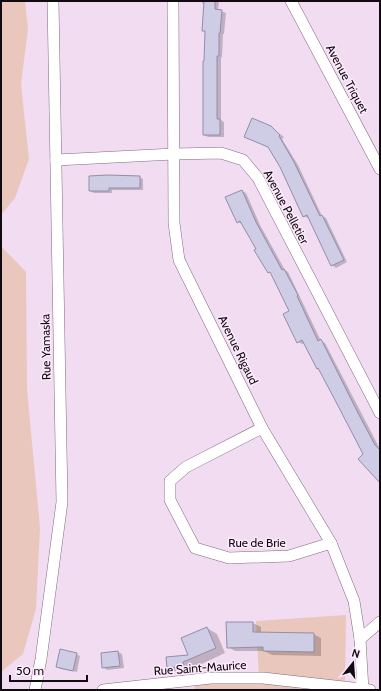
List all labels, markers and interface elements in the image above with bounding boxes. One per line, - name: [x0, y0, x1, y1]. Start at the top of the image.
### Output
- street label: Avenue Triquet: [323, 42, 372, 116]
- street label: Avenue Pelletier: [261, 167, 312, 247]
- street label: Rue Yamaska: [37, 313, 54, 380]
- street label: Avenue Rigaud: [215, 313, 262, 387]
- street label: Rue de Brie: [228, 535, 286, 550]
- north arrow: [333, 643, 373, 683]
- text: N: [350, 646, 362, 661]
- scale bar: [10, 657, 87, 683]
- street label: Rue Saint-Maurice: [153, 657, 247, 678]
- text: 50 m: [16, 663, 44, 678]

